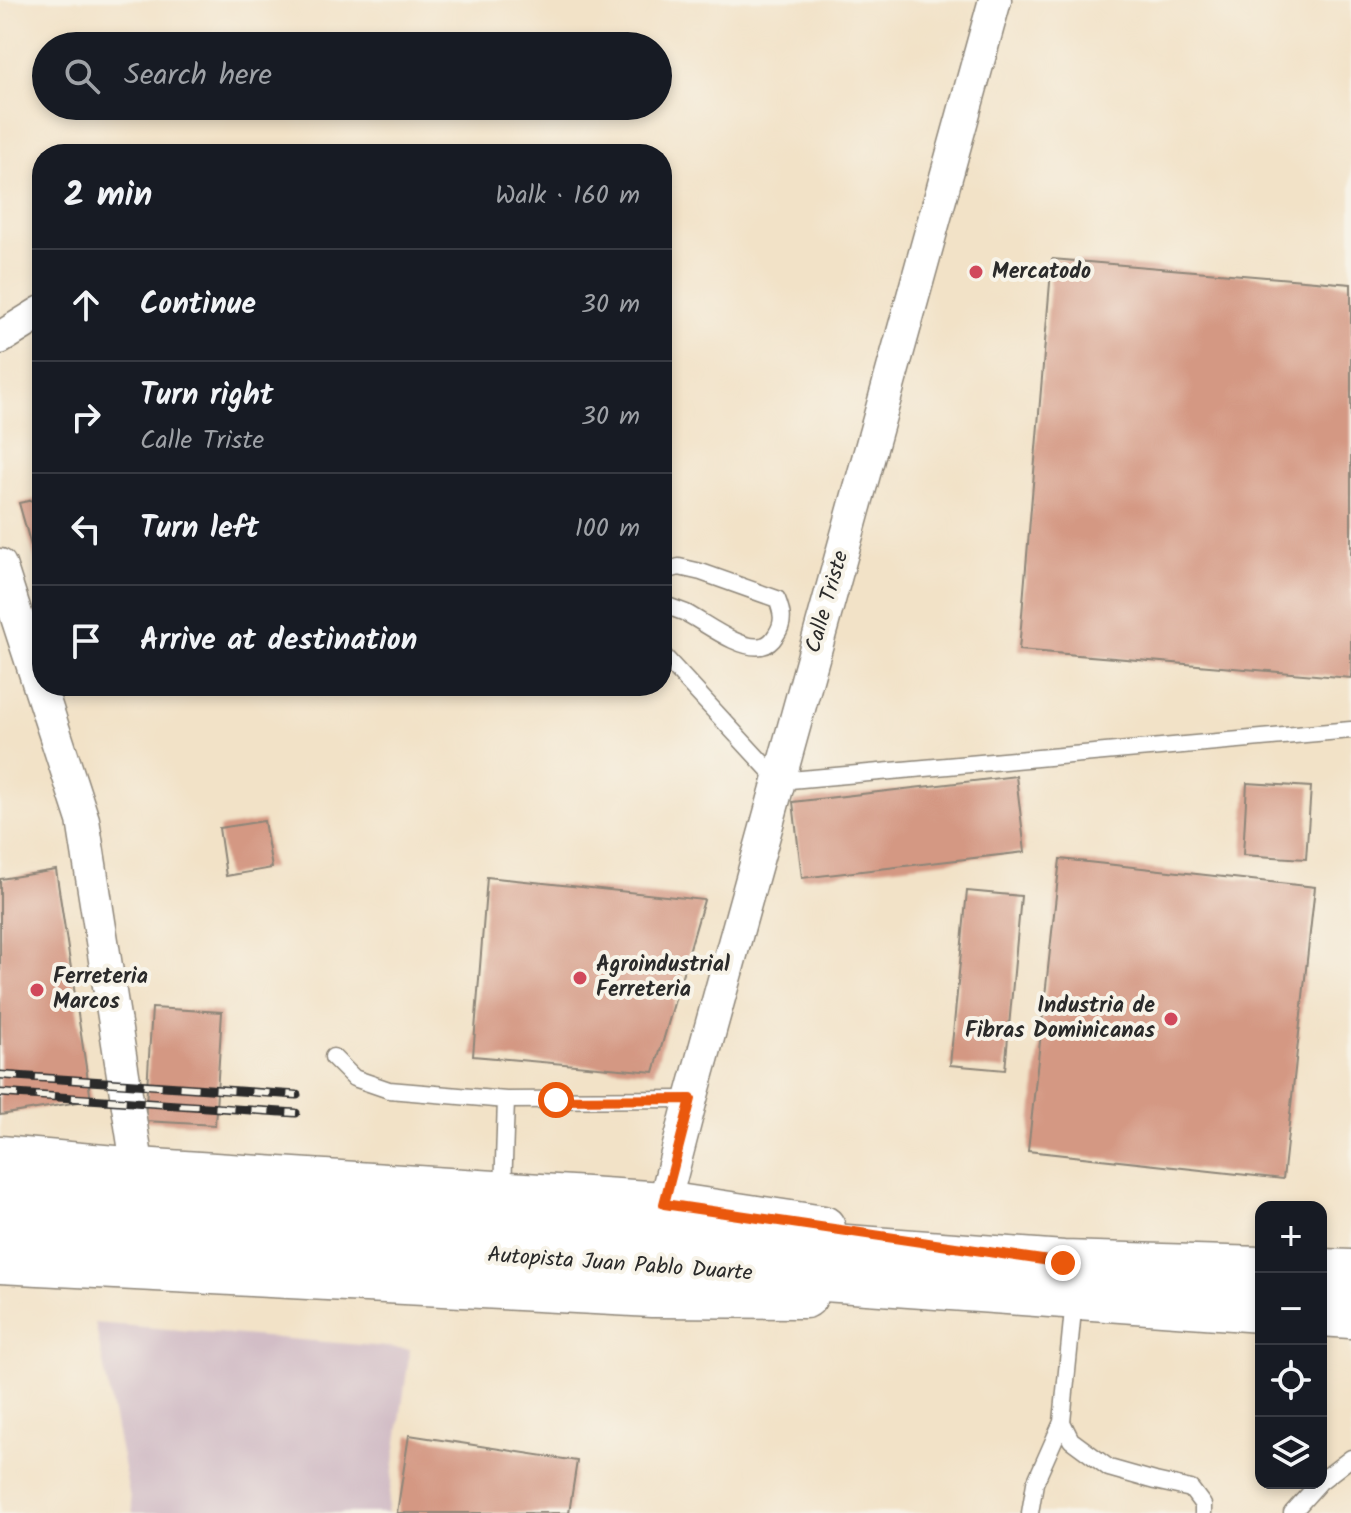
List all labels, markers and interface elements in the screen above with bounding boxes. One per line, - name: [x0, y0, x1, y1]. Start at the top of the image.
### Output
- search box: [32, 32, 672, 120]
- text: Search here: [124, 52, 272, 100]
- icon: search: [60, 54, 104, 98]
- text: 2 min: [64, 169, 152, 223]
- text: Walk · 160 m: [495, 175, 640, 217]
- place label: Mercatodo: [992, 255, 1091, 290]
- marker: Mercatodo: [967, 263, 985, 281]
- text: Continue: [140, 281, 256, 329]
- icon: ahead: [64, 283, 108, 327]
- text: 30 m: [581, 284, 640, 326]
- text: Turn right: [140, 372, 273, 420]
- icon: right: [64, 395, 108, 439]
- text: 30 m: [581, 396, 640, 438]
- text: Calle Triste: [140, 420, 264, 462]
- text: Turn left: [140, 505, 259, 553]
- icon: left: [64, 507, 108, 551]
- text: 100 m: [575, 508, 640, 550]
- street label: Calle Triste: [797, 547, 859, 657]
- text: Arrive at destination: [140, 617, 417, 665]
- icon: arrive: [64, 619, 108, 663]
- place label: Agroindustrial Ferreteria: [596, 948, 730, 1008]
- place label: Ferreteria Marcos: [53, 960, 148, 1020]
- marker: Agroindustrial Ferreteria: [571, 969, 589, 987]
- marker: Ferreteria Marcos: [28, 981, 46, 999]
- place label: Industria de Fibras Dominicanas: [965, 989, 1156, 1049]
- marker: Industria de Fibras Dominicanas: [1162, 1010, 1180, 1028]
- route start: [538, 1082, 574, 1118]
- map controls: [1255, 1201, 1327, 1489]
- button: +: [1255, 1201, 1327, 1273]
- street label: Autopista Juan Pablo Duarte: [486, 1238, 754, 1292]
- route end: [1045, 1245, 1081, 1281]
- button: −: [1255, 1273, 1327, 1345]
- button: locate: [1255, 1345, 1327, 1417]
- button: layers: [1255, 1417, 1327, 1489]

